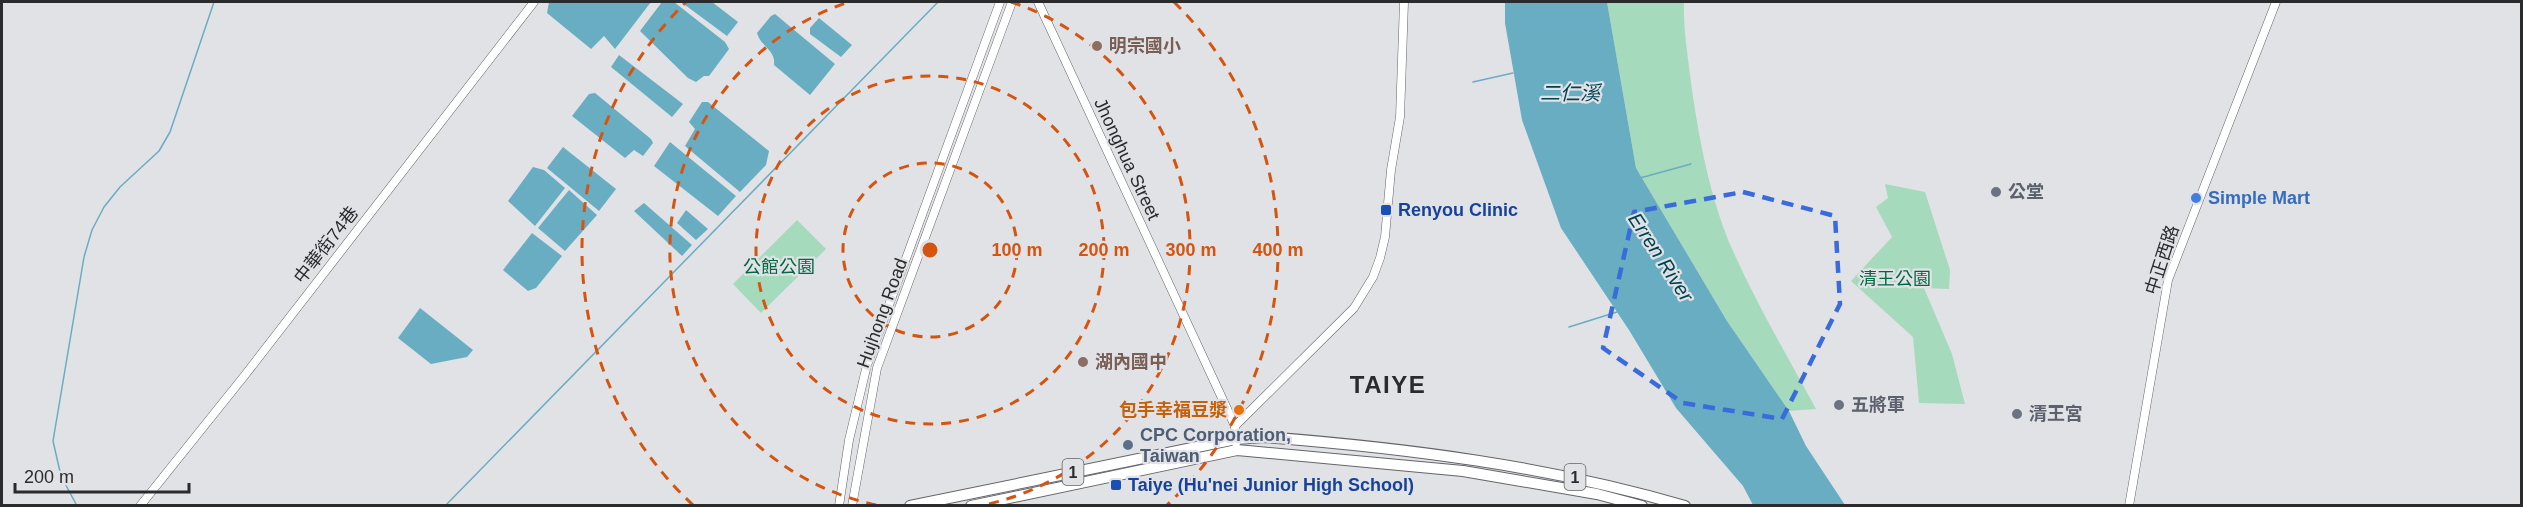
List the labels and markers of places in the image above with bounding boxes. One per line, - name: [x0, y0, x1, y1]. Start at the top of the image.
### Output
- place label: 明宗國小: [1109, 36, 1181, 56]
- marker: 明宗國小: [1090, 39, 1104, 53]
- place label: 公堂: [2008, 182, 2044, 202]
- marker: 公堂: [1989, 185, 2003, 199]
- place label: Simple Mart: [2208, 188, 2310, 208]
- marker: Simple Mart: [2189, 191, 2203, 205]
- place label: Renyou Clinic: [1398, 200, 1518, 220]
- marker: Renyou Clinic: [1379, 203, 1393, 217]
- centre of rings: [920, 240, 940, 260]
- place label: 湖內國中: [1095, 352, 1167, 372]
- marker: 湖內國中: [1076, 355, 1090, 369]
- place label: 五將軍: [1851, 395, 1905, 415]
- marker: 五將軍: [1832, 398, 1846, 412]
- place label: 包手幸福豆漿: [1119, 400, 1227, 420]
- marker: 包手幸福豆漿: [1232, 403, 1246, 417]
- place label: 清王宮: [2029, 404, 2083, 424]
- marker: 清王宮: [2010, 407, 2024, 421]
- place label: CPC Corporation, Taiwan: [1140, 425, 1291, 466]
- marker: CPC Corporation, Taiwan: [1121, 438, 1135, 452]
- place label: Taiye (Hu'nei Junior High School): [1128, 475, 1414, 495]
- marker: Taiye (Hu'nei Junior High School): [1109, 478, 1123, 492]

